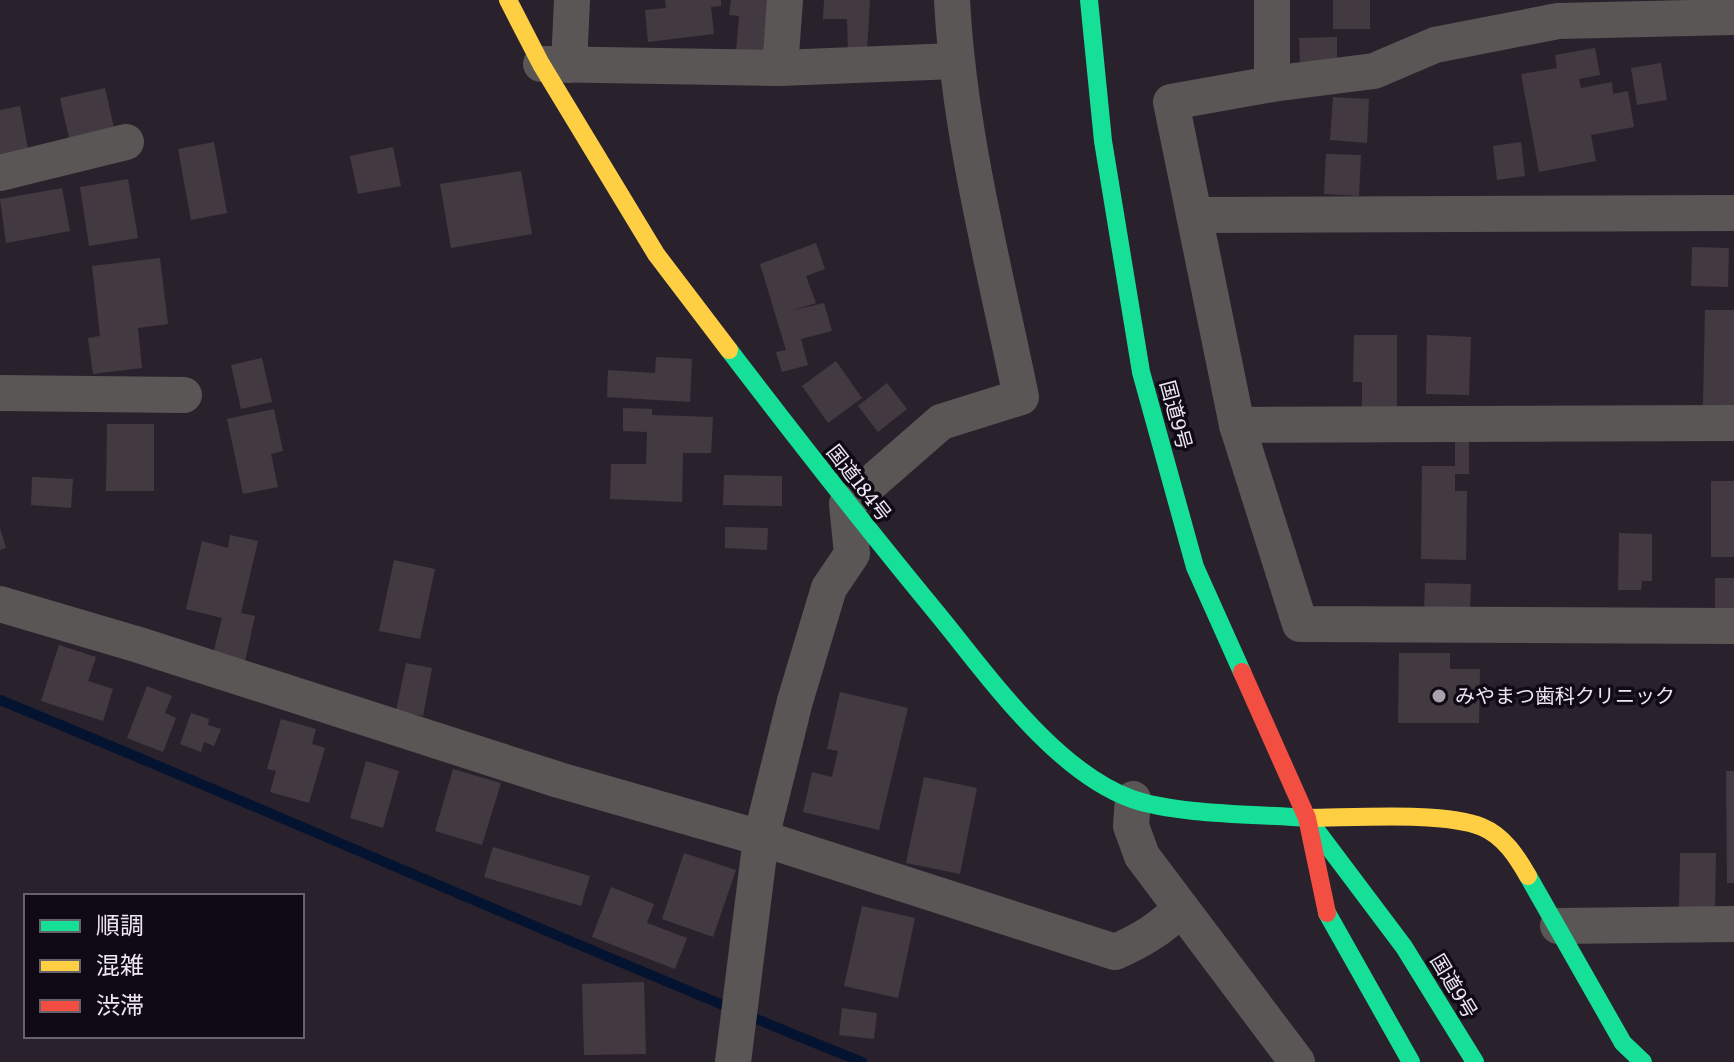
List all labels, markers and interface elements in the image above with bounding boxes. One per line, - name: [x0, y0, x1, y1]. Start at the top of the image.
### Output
- street label: 国道9号: [1154, 377, 1202, 452]
- street label: 国道184号: [821, 437, 900, 527]
- place label: みやまつ歯科クリニック: [1455, 679, 1675, 709]
- marker: みやまつ歯科クリニック: [1430, 687, 1448, 705]
- legend: [24, 894, 304, 1038]
- text: 順調: [96, 906, 144, 941]
- text: 混雑: [96, 946, 144, 981]
- street label: 国道9号: [1425, 947, 1487, 1023]
- text: 渋滞: [96, 986, 144, 1021]

